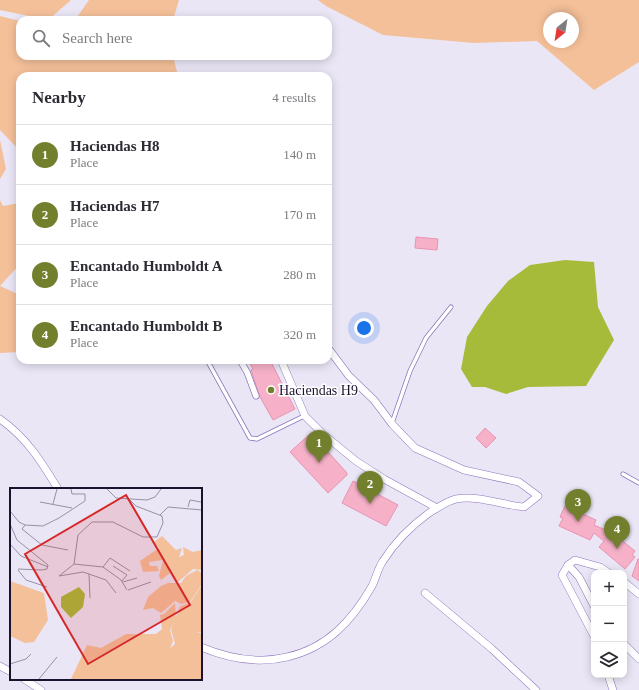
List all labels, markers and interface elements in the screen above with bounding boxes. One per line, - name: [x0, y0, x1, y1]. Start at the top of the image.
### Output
- north arrow: [543, 12, 579, 48]
- search box: [16, 16, 332, 60]
- icon: search: [30, 27, 52, 49]
- text: Search here: [62, 30, 132, 46]
- text: Nearby: [32, 88, 86, 107]
- text: 4 results: [272, 90, 316, 105]
- text: Haciendas H8: [70, 138, 160, 154]
- text: 1: [42, 147, 48, 162]
- text: 140 m: [283, 147, 316, 162]
- text: Place: [70, 155, 98, 170]
- text: Haciendas H7: [70, 198, 160, 214]
- text: 2: [42, 207, 48, 222]
- text: 170 m: [283, 207, 316, 222]
- text: Place: [70, 215, 98, 230]
- text: Encantado Humboldt A: [70, 258, 223, 274]
- text: 3: [42, 267, 48, 282]
- text: 280 m: [283, 267, 316, 282]
- text: Place: [70, 275, 98, 290]
- text: Encantado Humboldt B: [70, 318, 223, 334]
- your location: [354, 318, 374, 338]
- text: 4: [42, 327, 48, 342]
- text: 320 m: [283, 327, 316, 342]
- text: Place: [70, 335, 98, 350]
- place label: Haciendas H9: [279, 383, 358, 398]
- marker: Haciendas H9: [266, 385, 276, 395]
- pin: 1: [306, 430, 332, 463]
- pin: 2: [357, 471, 383, 504]
- inset map: [10, 488, 202, 680]
- pin: 3: [565, 489, 591, 522]
- pin: 4: [604, 516, 630, 549]
- map controls: [591, 570, 627, 678]
- button: +: [591, 570, 627, 606]
- button: −: [591, 606, 627, 642]
- button: layers: [591, 642, 627, 678]

